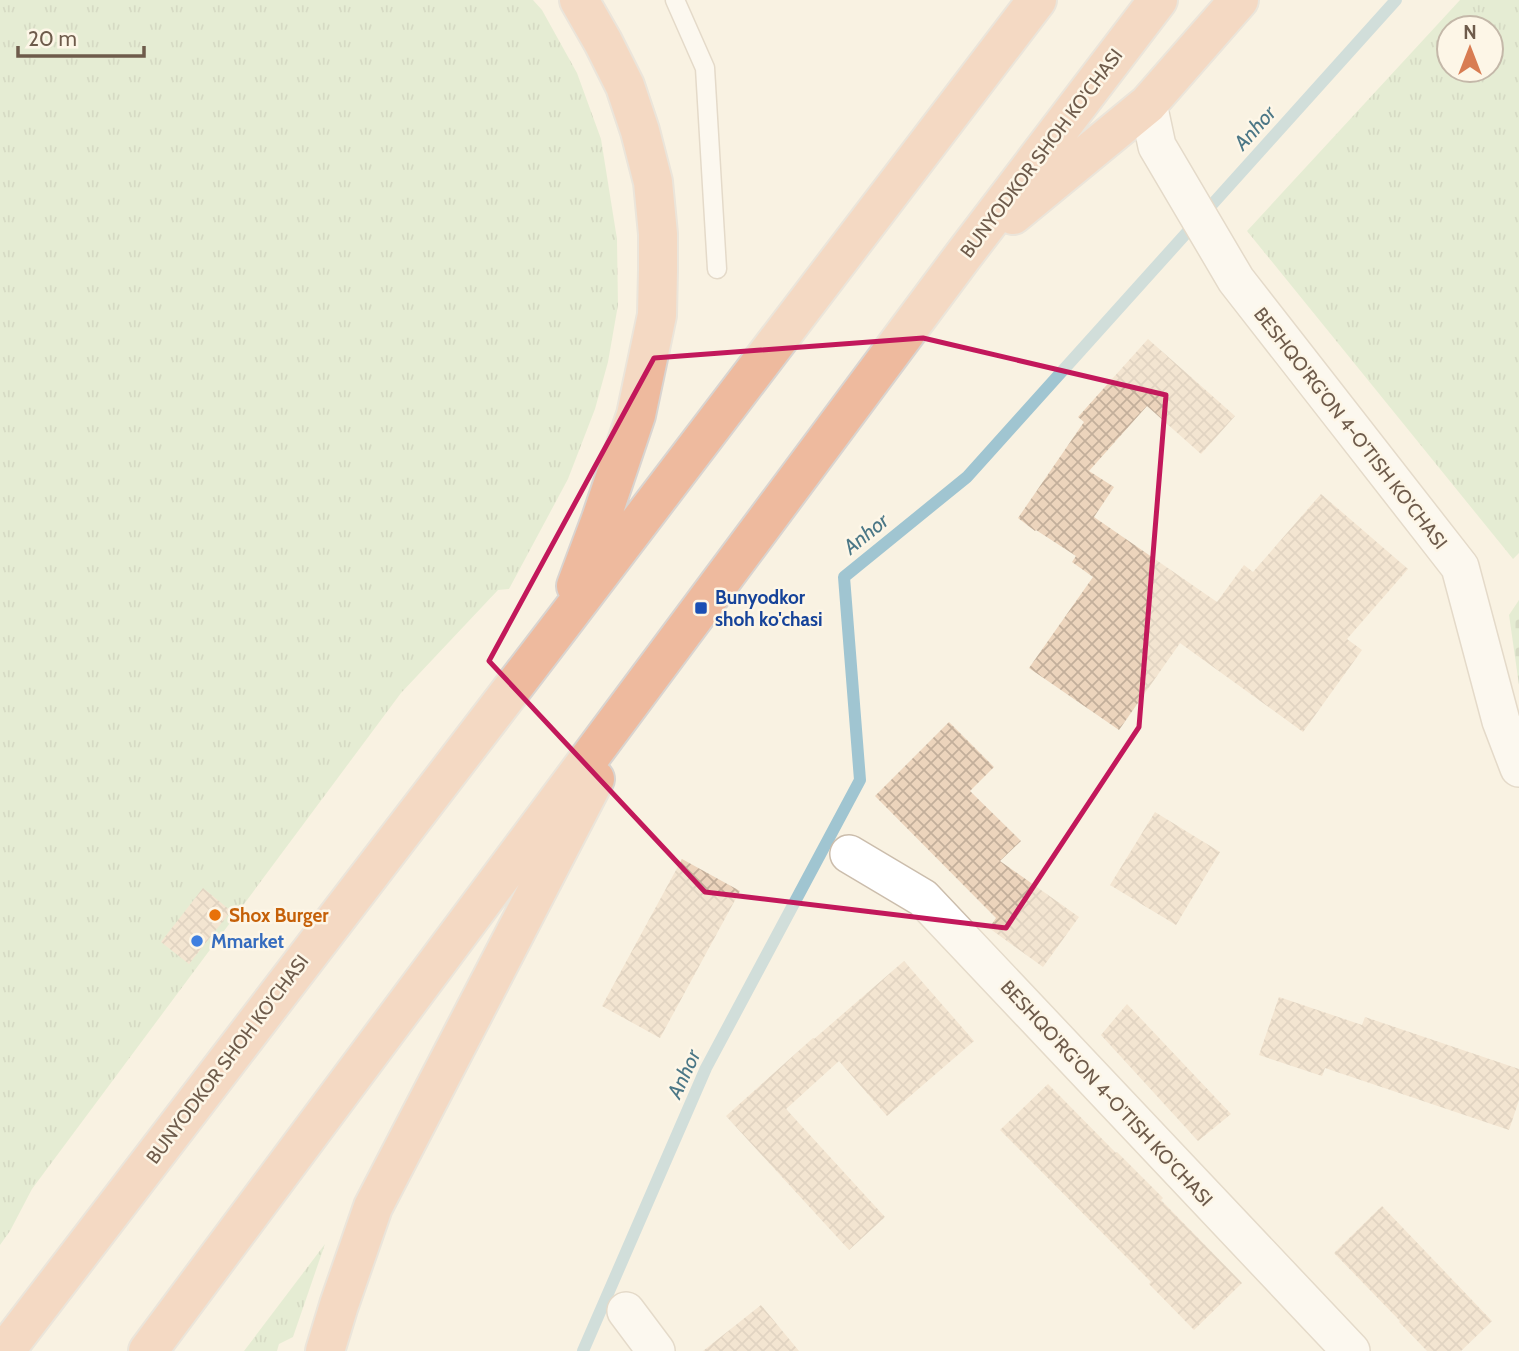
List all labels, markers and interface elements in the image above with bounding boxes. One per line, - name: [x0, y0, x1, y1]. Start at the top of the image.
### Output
- scale bar: [18, 14, 144, 58]
- north arrow: [1435, 14, 1505, 84]
- text: N: [1463, 21, 1477, 44]
- text: 20 m: [28, 26, 77, 51]
- street label: BUNYODKOR SHOH KO'CHASI: [955, 44, 1127, 262]
- water label: Anhor: [1228, 99, 1282, 156]
- street label: BESHQO'RG'ON 4-O'TISH KO'CHASI: [1249, 303, 1452, 554]
- water label: Anhor: [837, 507, 894, 560]
- place label: Bunyodkor shoh ko'chasi: [715, 586, 823, 631]
- marker: Bunyodkor shoh ko'chasi: [693, 600, 709, 616]
- place label: Shox Burger: [229, 904, 329, 927]
- marker: Shox Burger: [207, 907, 223, 923]
- place label: Mmarket: [211, 930, 284, 953]
- marker: Mmarket: [189, 933, 205, 949]
- street label: BUNYODKOR SHOH KO'CHASI: [141, 950, 313, 1168]
- street label: BESHQO'RG'ON 4-O'TISH KO'CHASI: [996, 976, 1217, 1211]
- water label: Anhor: [661, 1044, 706, 1103]

